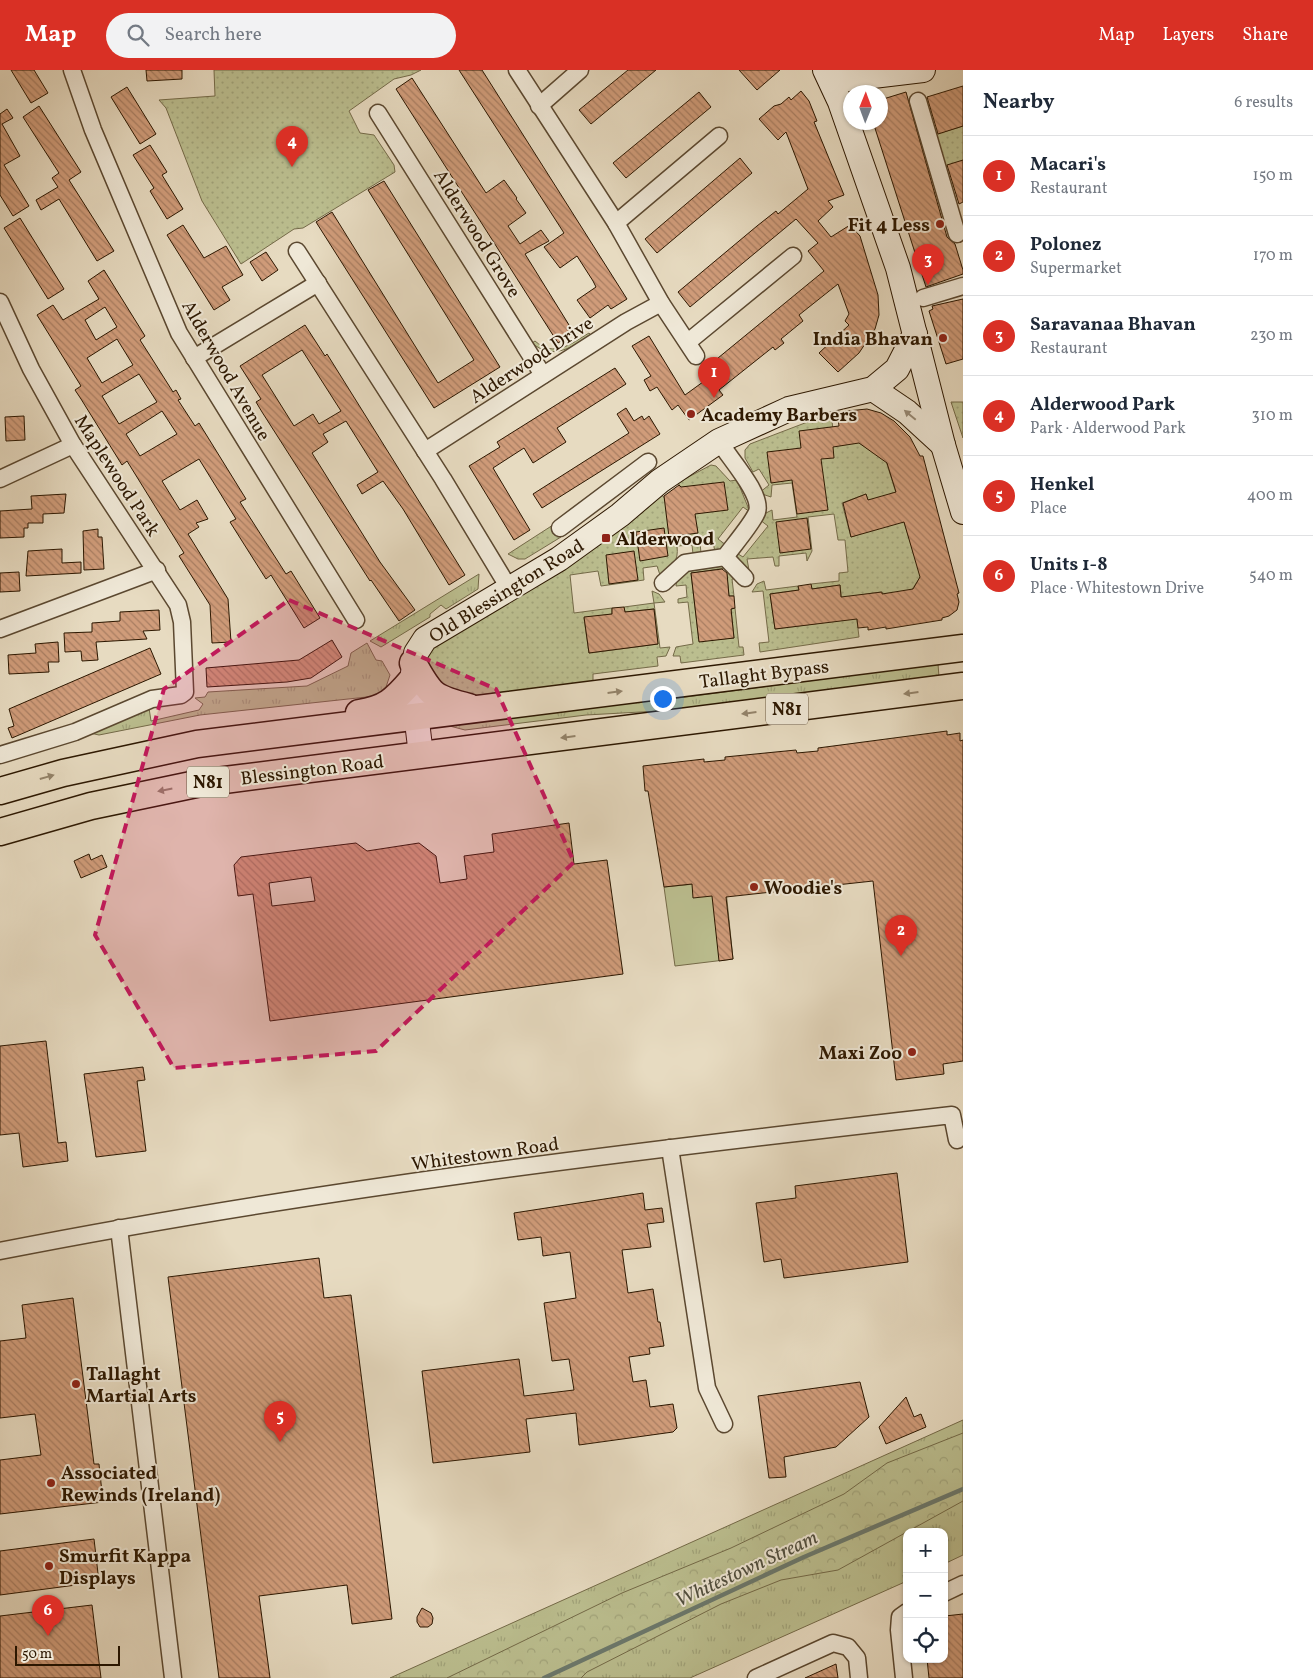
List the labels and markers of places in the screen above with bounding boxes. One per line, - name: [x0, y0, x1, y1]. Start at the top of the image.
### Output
- pin: 4: [276, 126, 308, 167]
- place label: Fit 4 Less: [848, 213, 930, 239]
- marker: Fit 4 Less: [934, 218, 946, 230]
- pin: 3: [912, 244, 944, 285]
- place label: India Bhavan: [813, 327, 933, 353]
- marker: India Bhavan: [937, 332, 949, 344]
- pin: 1: [698, 357, 730, 398]
- place label: Academy Barbers: [701, 403, 858, 429]
- marker: Academy Barbers: [685, 408, 697, 420]
- place label: Alderwood: [616, 527, 715, 553]
- marker: Alderwood: [600, 532, 612, 544]
- place label: Woodie's: [764, 876, 843, 902]
- marker: Woodie's: [748, 881, 760, 893]
- pin: 2: [885, 915, 917, 956]
- place label: Maxi Zoo: [819, 1041, 902, 1067]
- marker: Maxi Zoo: [906, 1046, 918, 1058]
- place label: Tallaght Martial Arts: [86, 1362, 197, 1410]
- marker: Tallaght Martial Arts: [70, 1378, 82, 1390]
- pin: 5: [264, 1401, 296, 1442]
- place label: Associated Rewinds (Ireland): [61, 1461, 220, 1509]
- marker: Associated Rewinds (Ireland): [45, 1477, 57, 1489]
- place label: Smurfit Kappa Displays: [59, 1544, 191, 1592]
- marker: Smurfit Kappa Displays: [43, 1560, 55, 1572]
- pin: 6: [32, 1595, 64, 1636]

